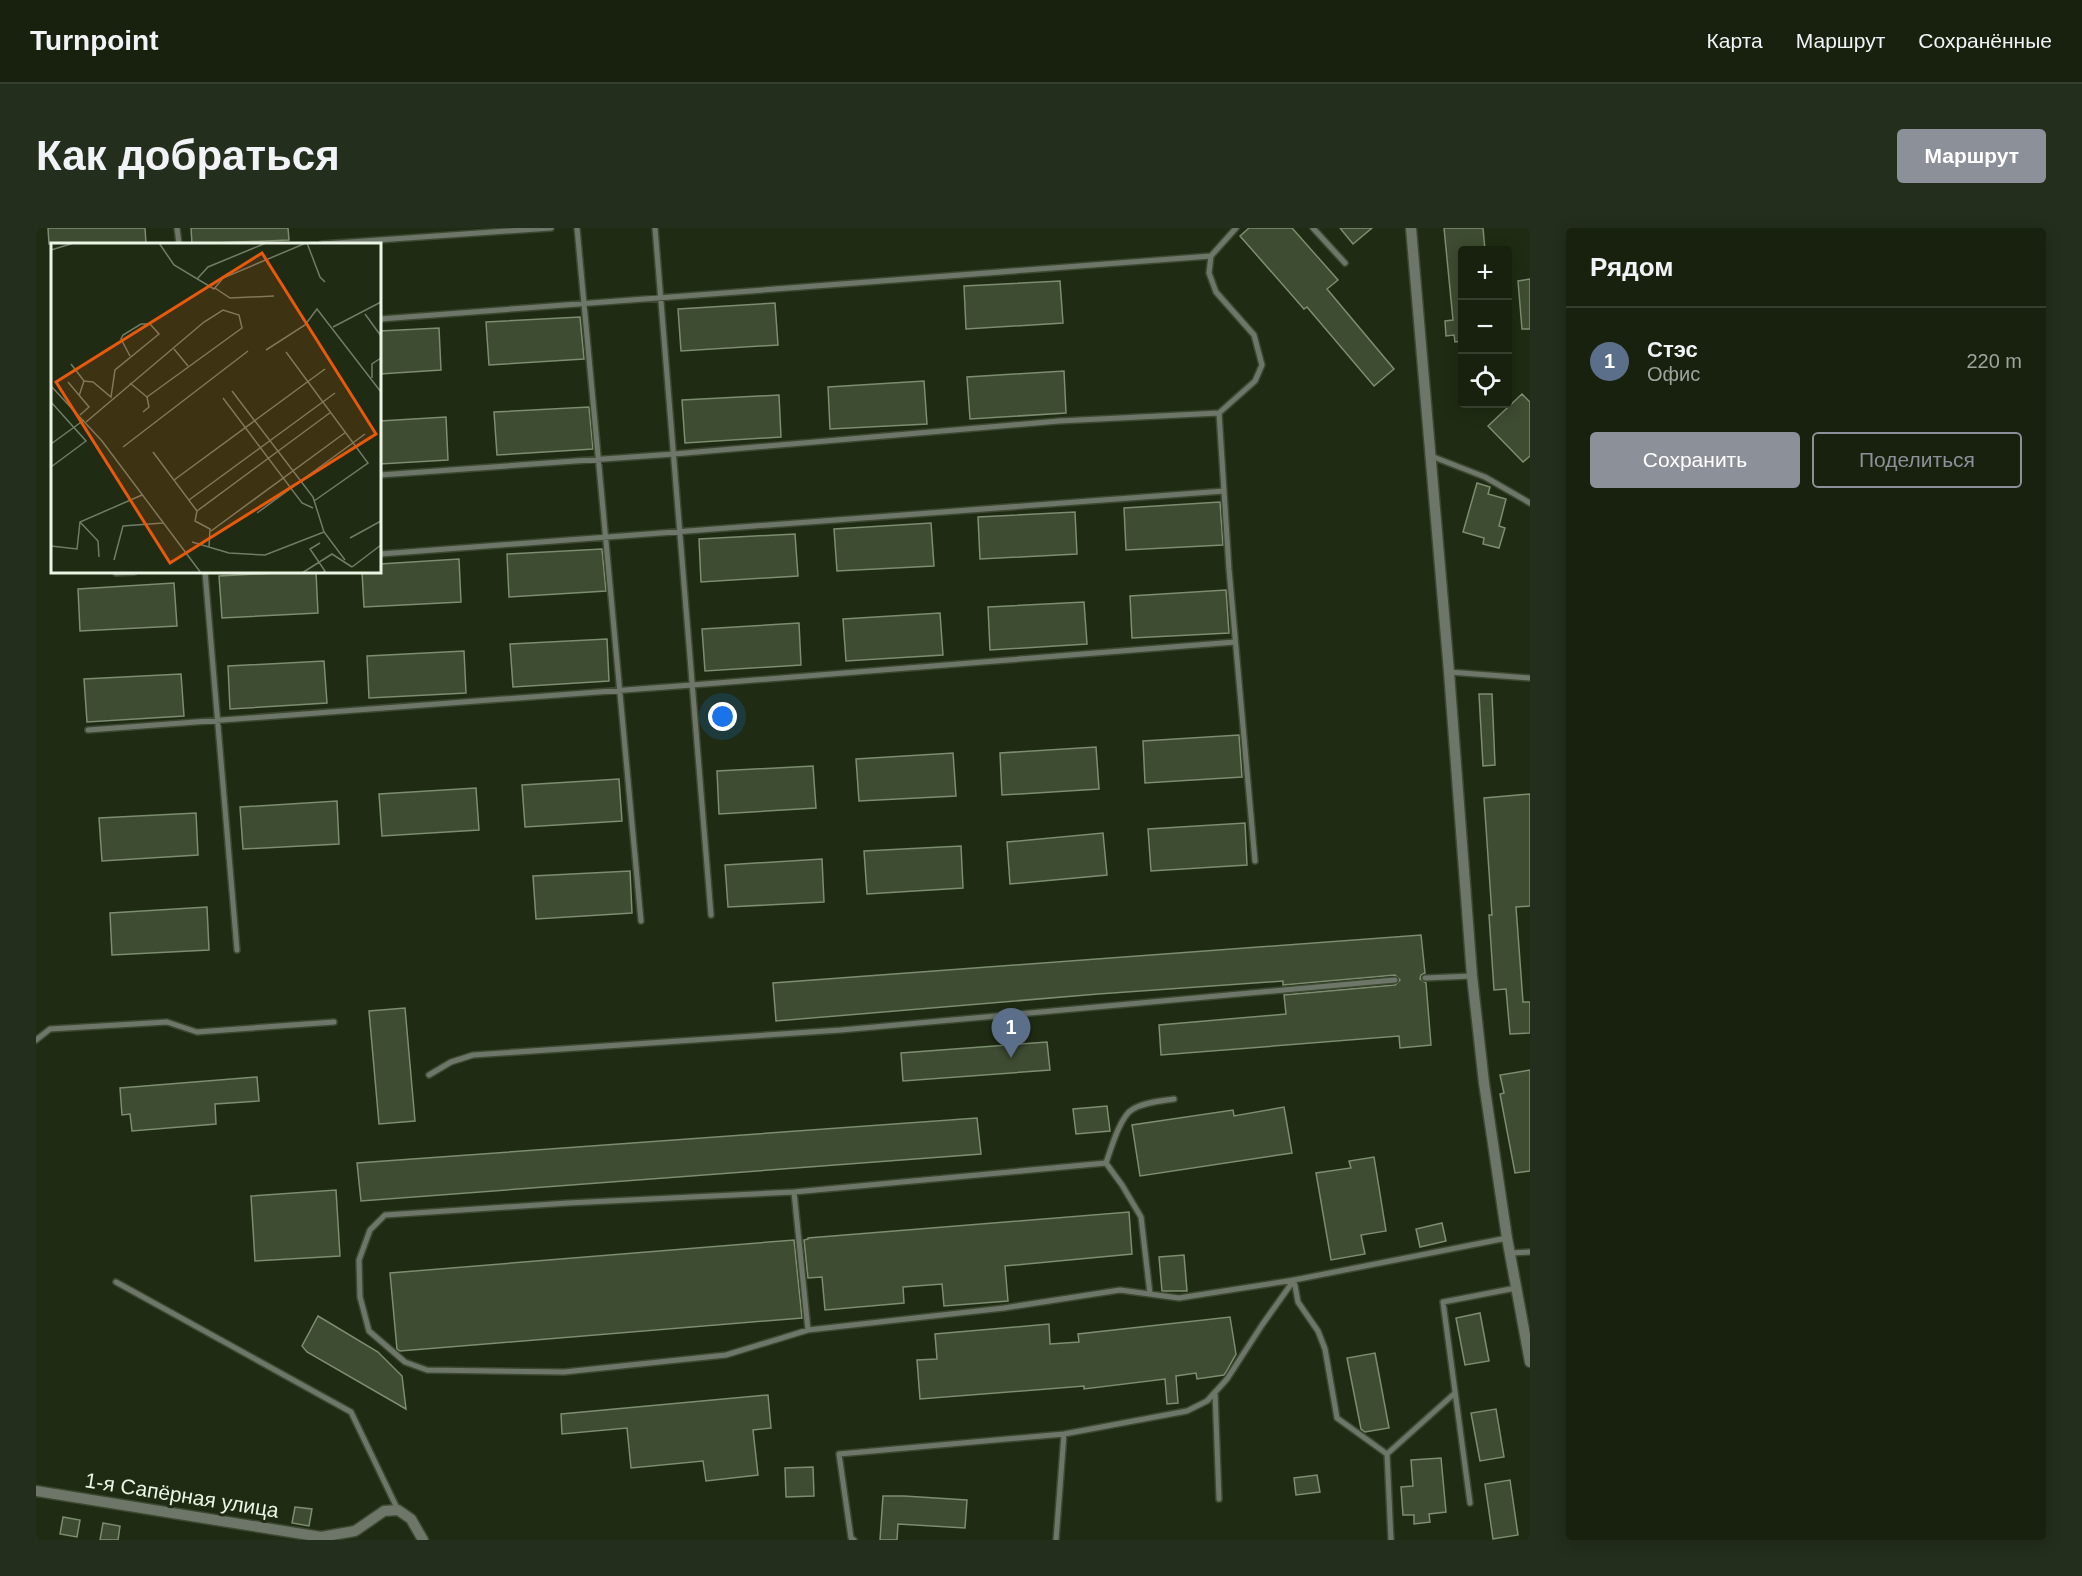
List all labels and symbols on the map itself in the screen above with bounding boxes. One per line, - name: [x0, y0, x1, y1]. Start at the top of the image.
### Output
- inset map: [51, 243, 381, 573]
- your location: [708, 702, 737, 731]
- pin: 1: [992, 1008, 1030, 1058]
- street label: 1-я Сапёрная улица: [83, 1468, 281, 1522]

